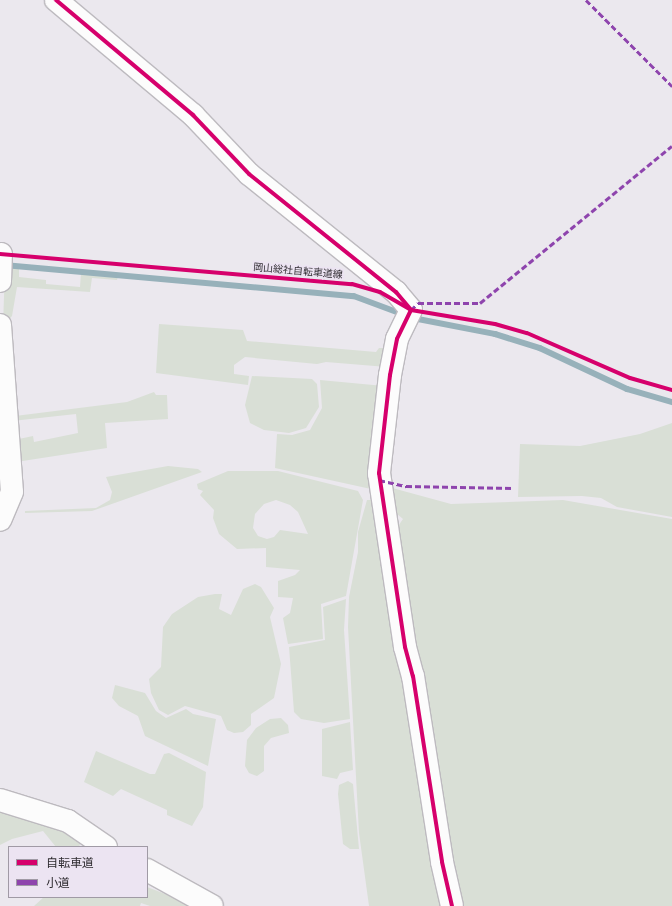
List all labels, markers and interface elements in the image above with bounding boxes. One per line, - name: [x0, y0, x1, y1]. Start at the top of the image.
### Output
- street label: 岡山総社自転車道線: [253, 261, 343, 281]
- legend: [8, 846, 148, 898]
- text: 自転車道: [46, 854, 94, 871]
- text: 小道: [46, 874, 70, 891]

